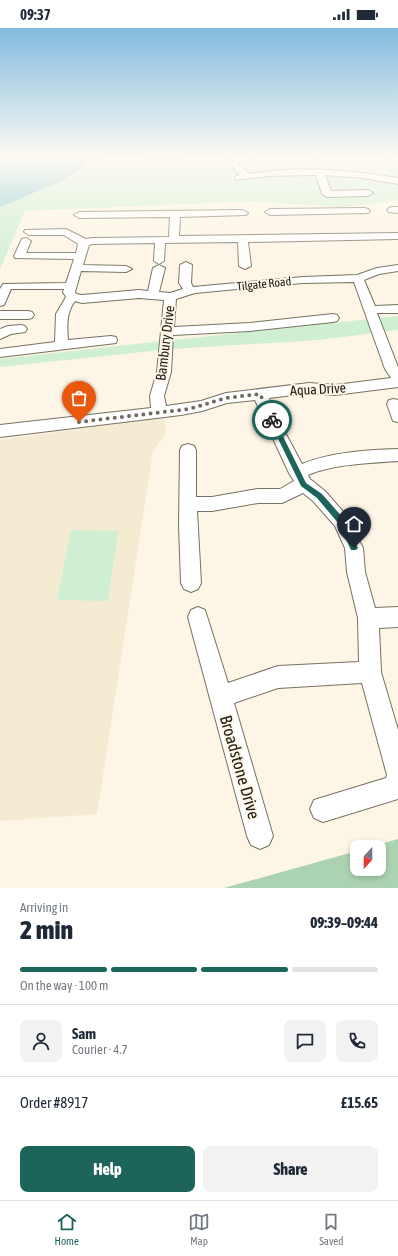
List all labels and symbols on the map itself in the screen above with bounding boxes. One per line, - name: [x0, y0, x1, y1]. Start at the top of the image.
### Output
- street label: Tilgate Road: [236, 274, 292, 294]
- street label: Bambury Drive: [152, 304, 178, 382]
- street label: Aqua Drive: [290, 380, 346, 398]
- pin: [62, 381, 96, 422]
- courier: [252, 400, 292, 440]
- pin: [337, 507, 371, 548]
- street label: Broadstone Drive: [216, 713, 264, 821]
- north arrow: [350, 840, 386, 876]

